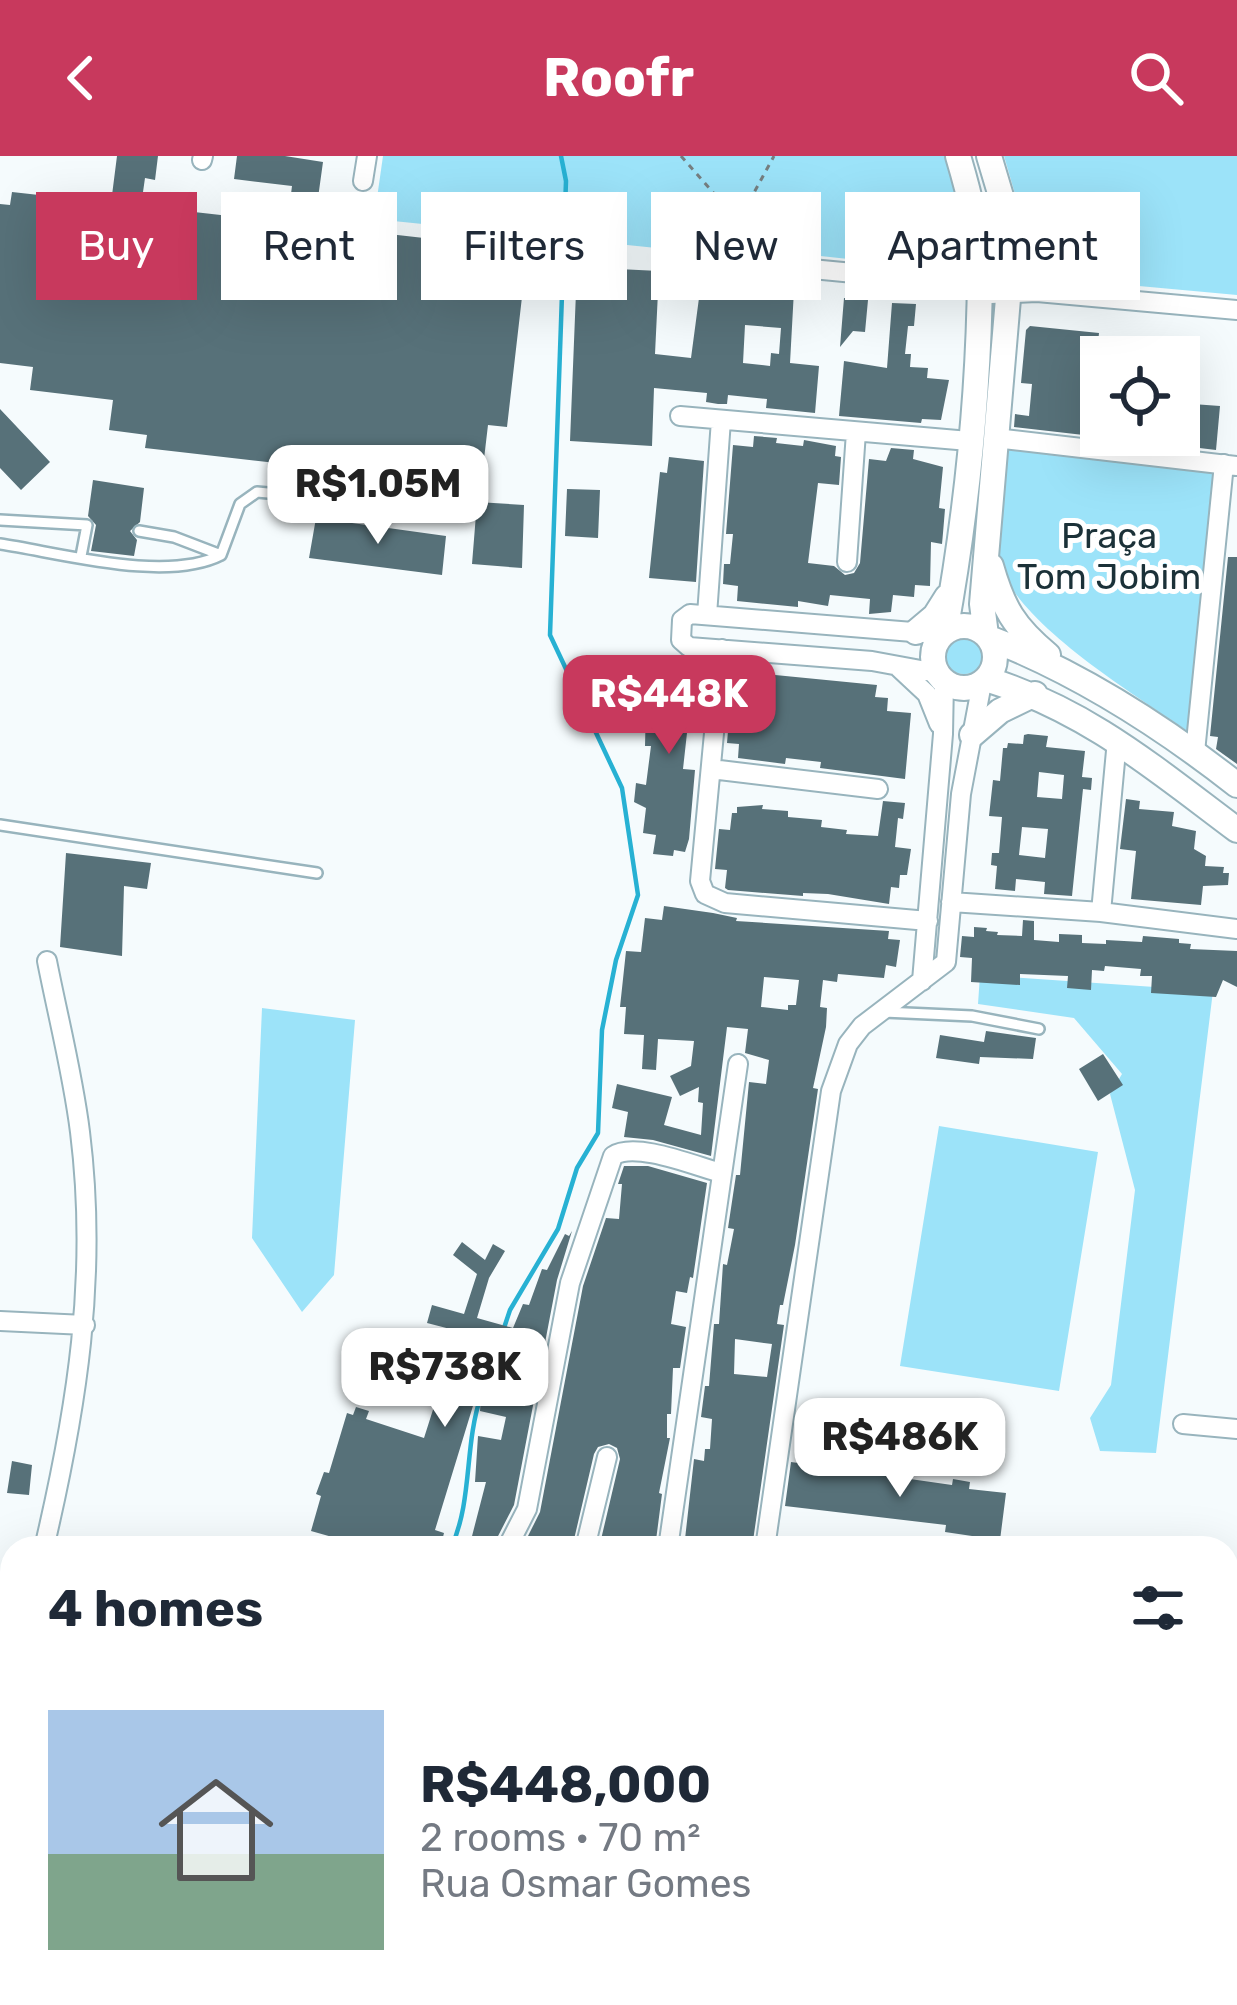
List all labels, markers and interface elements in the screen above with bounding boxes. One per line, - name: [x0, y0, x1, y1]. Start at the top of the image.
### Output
- icon: back: [48, 45, 114, 111]
- icon: search: [1123, 45, 1189, 111]
- text: Roofr: [543, 46, 694, 110]
- chip: Buy: [36, 192, 197, 300]
- chip: Rent: [221, 192, 397, 300]
- chip: Filters: [421, 192, 627, 300]
- chip: New: [651, 192, 821, 300]
- chip: Apartment: [845, 192, 1140, 300]
- map controls: [1080, 336, 1200, 456]
- button: locate: [1080, 336, 1200, 456]
- pin: R$1.05M: [267, 445, 489, 547]
- text: R$1.05M: [294, 461, 462, 507]
- park label: Praça Tom Jobim: [1017, 514, 1201, 598]
- pin: R$448K: [571, 655, 767, 757]
- text: R$448K: [590, 671, 748, 717]
- pin: R$738K: [347, 1328, 543, 1430]
- text: R$738K: [368, 1344, 522, 1390]
- pin: R$486K: [802, 1398, 998, 1500]
- text: R$486K: [821, 1414, 979, 1460]
- icon: filters: [1125, 1575, 1191, 1641]
- text: 4 homes: [48, 1578, 263, 1639]
- text: R$448,000: [420, 1754, 711, 1815]
- icon: home: [144, 1758, 288, 1902]
- text: 2 rooms · 70 m²: [420, 1815, 701, 1861]
- text: Rua Osmar Gomes: [420, 1861, 751, 1907]

